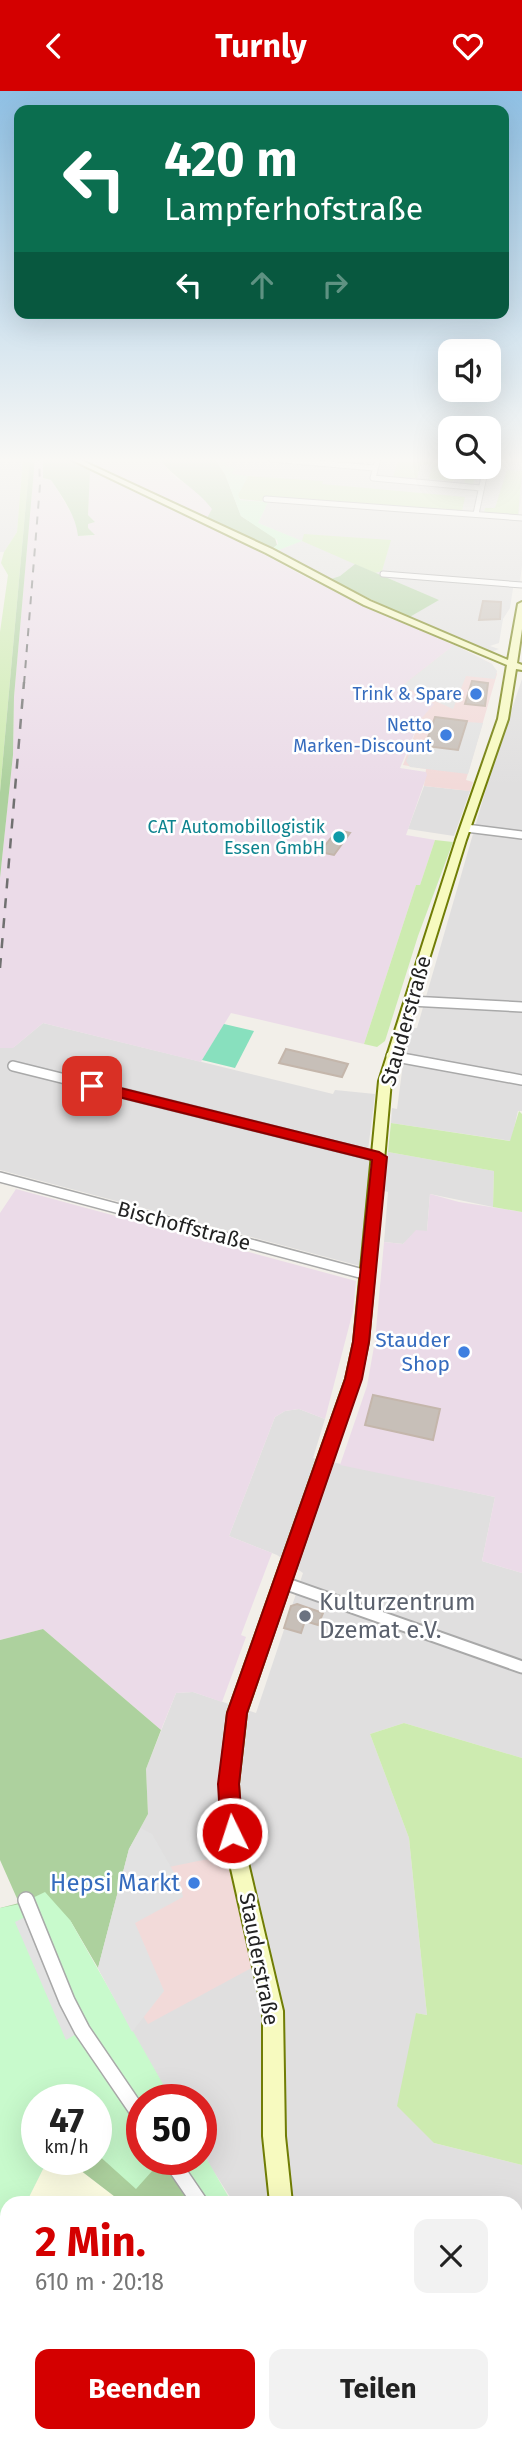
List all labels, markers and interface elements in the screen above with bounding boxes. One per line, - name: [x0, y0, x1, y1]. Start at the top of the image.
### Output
- icon: back: [35, 27, 73, 65]
- text: Turnly: [215, 27, 307, 65]
- icon: heart: [449, 27, 487, 65]
- text: 420 m: [164, 130, 298, 189]
- icon: left: [49, 133, 140, 224]
- text: Lampferhofstraße: [164, 190, 423, 228]
- icon: left: [170, 266, 208, 304]
- icon: ahead: [243, 266, 281, 304]
- icon: right: [316, 266, 354, 304]
- map controls: [438, 339, 501, 479]
- button: sound: [438, 339, 501, 402]
- button: search: [438, 416, 501, 479]
- place label: Trink & Spare: [352, 683, 462, 705]
- marker: Trink & Spare: [468, 686, 484, 702]
- place label: Netto Marken-Discount: [293, 714, 432, 757]
- marker: Netto Marken-Discount: [438, 727, 454, 743]
- place label: CAT Automobillogistik Essen GmbH: [148, 816, 326, 859]
- marker: CAT Automobillogistik Essen GmbH: [331, 829, 347, 845]
- street label: Stauderstraße: [375, 953, 437, 1089]
- pin: [62, 1056, 122, 1116]
- icon: arrive: [73, 1067, 111, 1105]
- street label: Bischoffstraße: [114, 1196, 254, 1256]
- place label: Stauder Shop: [375, 1327, 450, 1377]
- marker: Stauder Shop: [456, 1344, 472, 1360]
- place label: Kulturzentrum Dzemat e.V.: [319, 1588, 476, 1644]
- marker: Kulturzentrum Dzemat e.V.: [297, 1608, 313, 1624]
- position arrow: [195, 1796, 269, 1870]
- place label: Hepsi Markt: [50, 1869, 180, 1897]
- marker: Hepsi Markt: [186, 1875, 202, 1891]
- street label: Stauderstraße: [233, 1891, 285, 2027]
- speed limit sign: 50: [126, 2084, 217, 2175]
- text: 47: [49, 2099, 84, 2141]
- text: km/h: [44, 2136, 89, 2158]
- text: 2 Min.: [35, 2217, 146, 2267]
- button: close: [414, 2219, 488, 2293]
- text: 610 m · 20:18: [35, 2268, 164, 2296]
- button: Beenden: [35, 2349, 255, 2429]
- button: Teilen: [269, 2349, 488, 2429]

